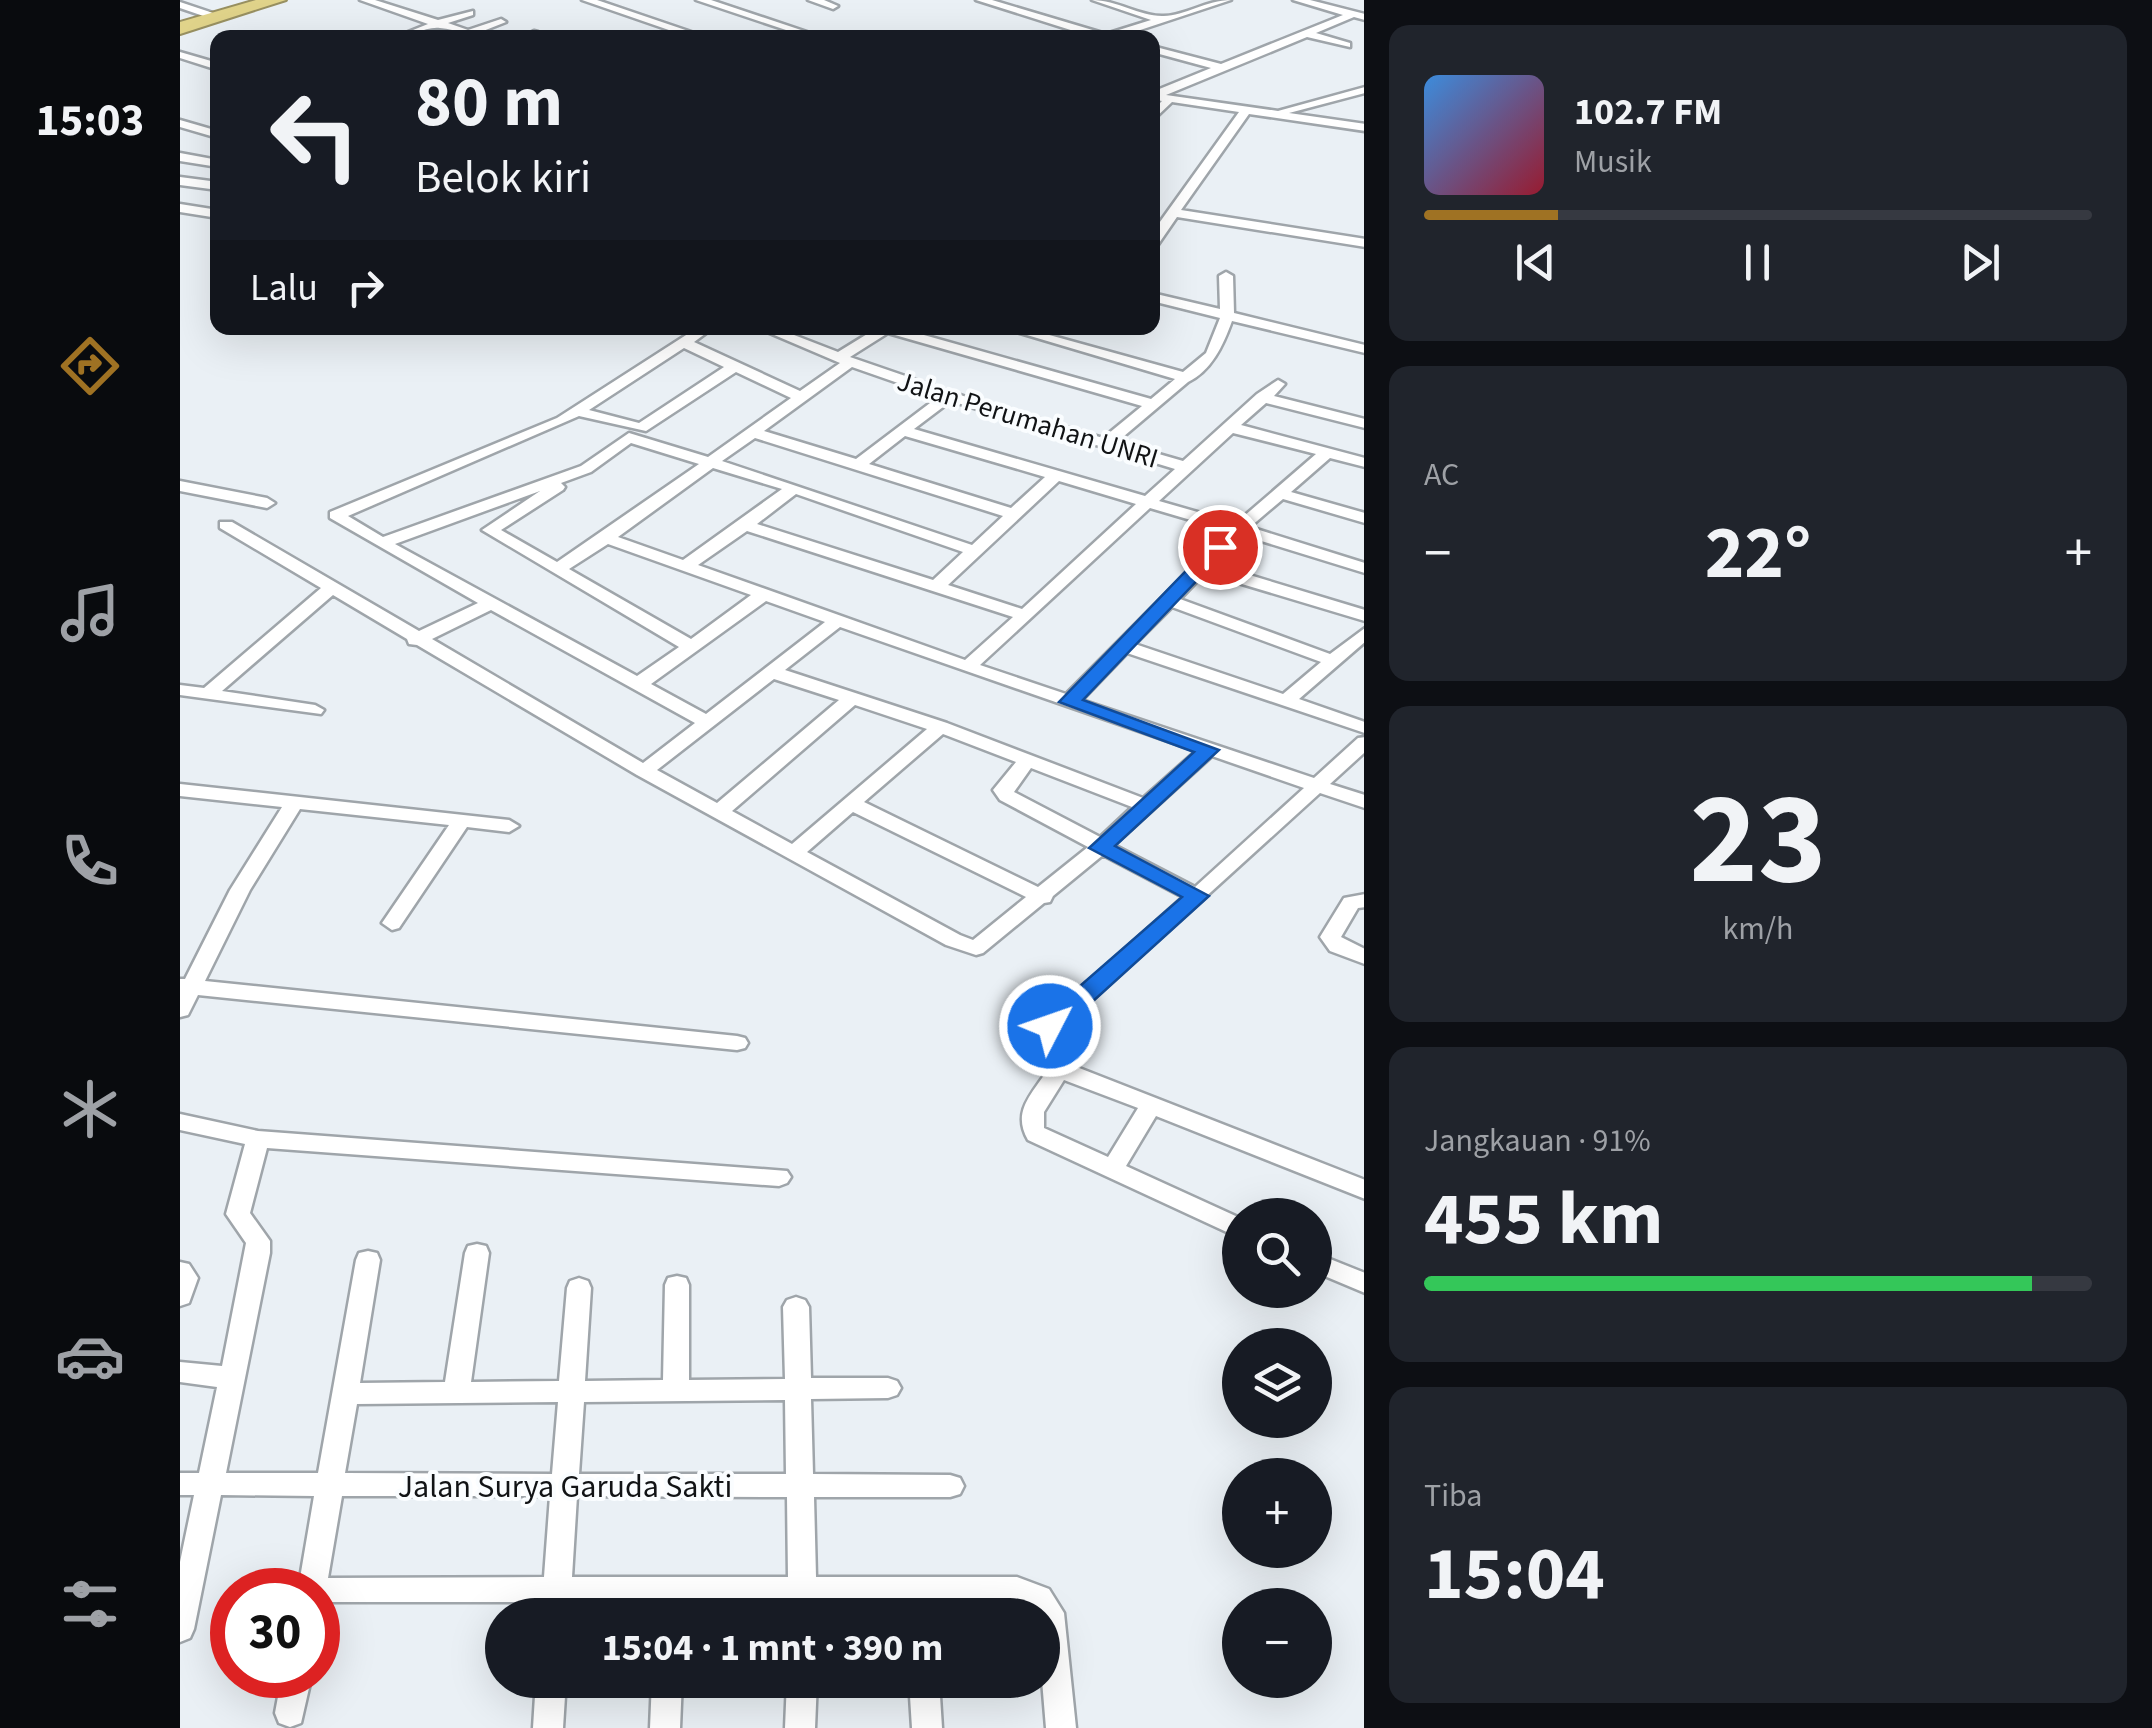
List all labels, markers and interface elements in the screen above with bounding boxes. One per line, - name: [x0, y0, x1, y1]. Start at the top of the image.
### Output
- text: 80 m: [415, 53, 563, 153]
- icon: left: [250, 70, 380, 200]
- text: 102.7 FM: [1574, 85, 1722, 139]
- text: 15:03: [36, 89, 144, 153]
- text: Musik: [1574, 139, 1652, 185]
- text: Belok kiri: [415, 146, 591, 210]
- icon: previous: [1508, 235, 1563, 290]
- icon: pause: [1730, 235, 1785, 290]
- icon: next: [1953, 235, 2008, 290]
- icon: right: [338, 260, 393, 315]
- text: Lalu: [250, 261, 318, 315]
- icon: directions: [55, 331, 125, 401]
- street label: Jalan Perumahan UNRI: [892, 361, 1163, 479]
- text: AC: [1424, 452, 1459, 498]
- text: 22°: [1705, 500, 1811, 607]
- pin: [1178, 505, 1263, 590]
- text: −: [1424, 515, 1451, 593]
- text: +: [2065, 515, 2092, 593]
- icon: arrive: [1193, 520, 1248, 575]
- icon: music: [55, 578, 125, 648]
- text: 23: [1689, 748, 1827, 933]
- icon: phone: [55, 826, 125, 896]
- text: km/h: [1723, 906, 1793, 952]
- position arrow: [998, 974, 1102, 1078]
- icon: climate: [55, 1074, 125, 1144]
- text: Jangkauan · 91%: [1424, 1118, 1651, 1164]
- text: 455 km: [1424, 1166, 1663, 1273]
- map controls: [1222, 1198, 1332, 1698]
- button: search: [1222, 1198, 1332, 1308]
- icon: car: [55, 1321, 125, 1391]
- button: layers: [1222, 1328, 1332, 1438]
- button: +: [1222, 1458, 1332, 1568]
- street label: Jalan Surya Garuda Sakti: [398, 1464, 732, 1510]
- text: Tiba: [1424, 1473, 1482, 1519]
- text: 15:04: [1424, 1521, 1605, 1628]
- speed limit sign: 30: [210, 1568, 340, 1698]
- icon: filters: [55, 1569, 125, 1639]
- button: −: [1222, 1588, 1332, 1698]
- text: 15:04 · 1 mnt · 390 m: [602, 1621, 943, 1675]

